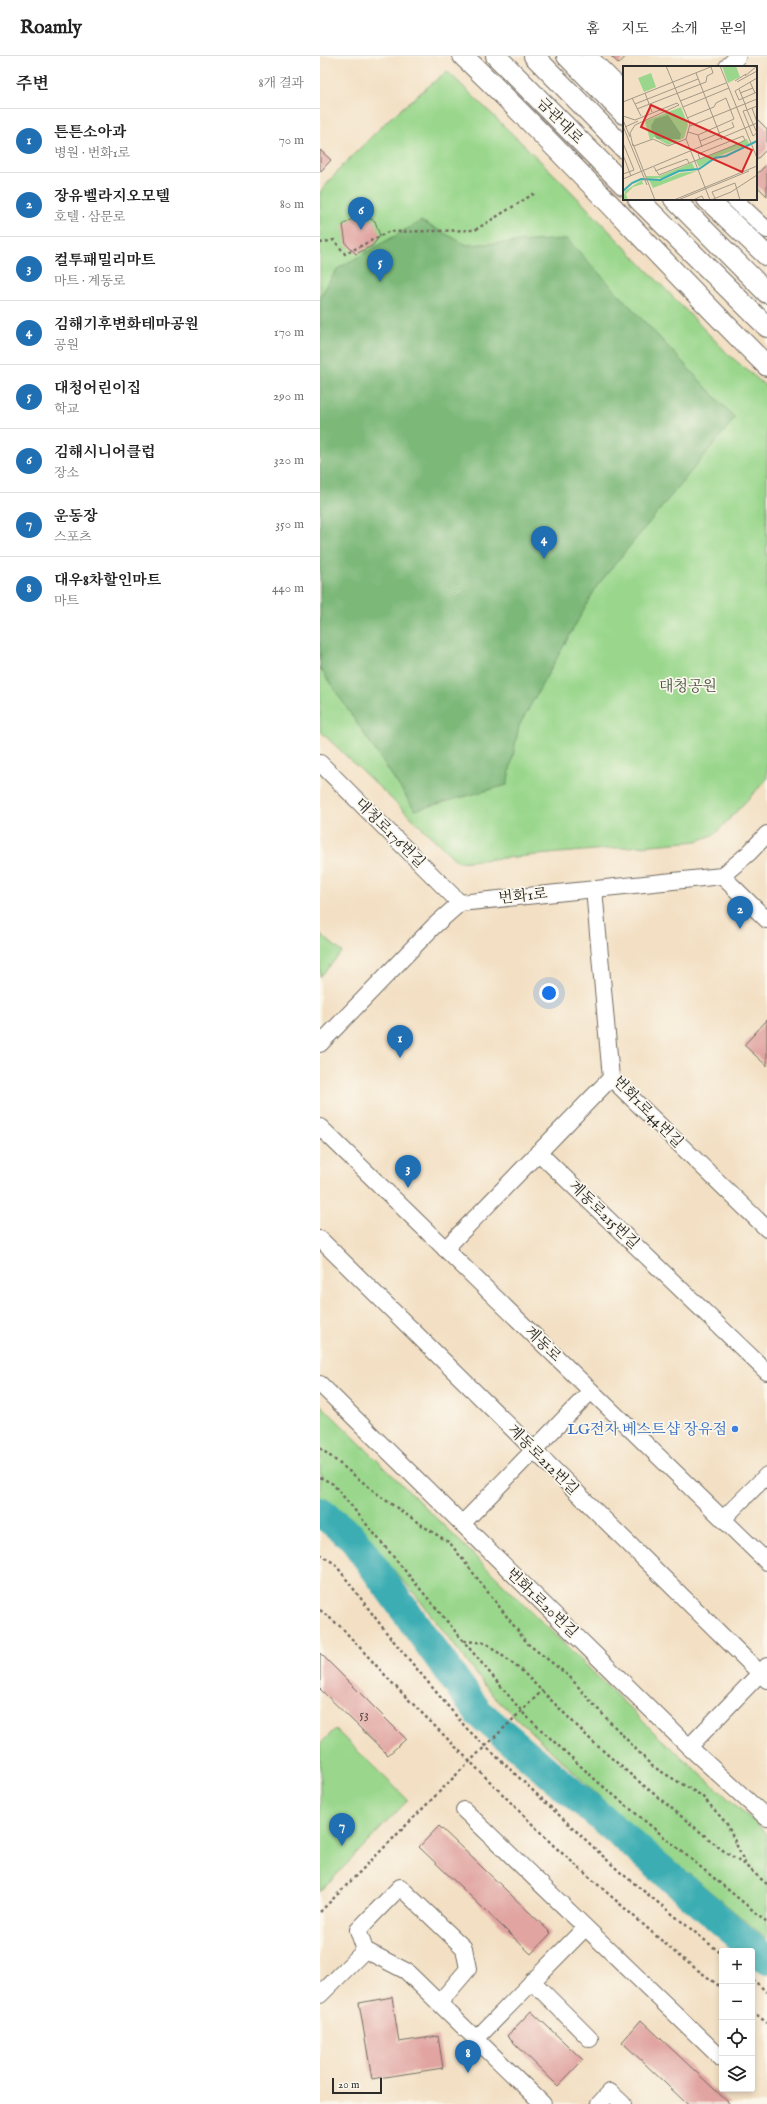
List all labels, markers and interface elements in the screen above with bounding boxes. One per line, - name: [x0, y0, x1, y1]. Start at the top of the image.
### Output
- text: Roamly: [20, 16, 82, 40]
- text: 홈: [586, 20, 600, 38]
- text: 지도: [622, 20, 649, 38]
- text: 소개: [671, 20, 698, 38]
- text: 문의: [720, 20, 747, 38]
- inset map: [623, 66, 757, 200]
- text: 주변: [16, 74, 49, 95]
- text: 8개 결과: [258, 75, 304, 92]
- street label: 금관대로: [533, 94, 588, 149]
- text: 튼튼소아과: [54, 123, 126, 142]
- text: 1: [27, 132, 31, 149]
- text: 70 m: [279, 132, 304, 149]
- text: 병원 · 번화1로: [54, 145, 130, 162]
- text: 장유벨라지오모텔: [54, 187, 170, 206]
- text: 2: [26, 196, 32, 213]
- text: 80 m: [280, 196, 304, 213]
- pin: 6: [348, 197, 374, 230]
- text: 호텔 · 삼문로: [54, 209, 125, 226]
- pin: 5: [367, 249, 393, 282]
- text: 컬투패밀리마트: [54, 251, 155, 270]
- text: 3: [27, 260, 31, 277]
- text: 100 m: [274, 260, 304, 277]
- text: 마트 · 계동로: [54, 273, 125, 290]
- text: 김해기후변화테마공원: [54, 315, 199, 334]
- text: 4: [26, 324, 32, 341]
- text: 170 m: [274, 324, 304, 341]
- text: 공원: [54, 337, 79, 354]
- text: 대청어린이집: [54, 379, 141, 398]
- text: 5: [27, 388, 31, 405]
- text: 290 m: [273, 388, 304, 405]
- text: 학교: [54, 401, 79, 418]
- text: 김해시니어클럽: [54, 443, 155, 462]
- text: 6: [26, 452, 32, 469]
- text: 320 m: [274, 452, 304, 469]
- text: 장소: [54, 465, 79, 482]
- text: 운동장: [54, 507, 97, 526]
- text: 7: [26, 516, 32, 533]
- text: 350 m: [275, 516, 304, 533]
- pin: 4: [531, 526, 557, 559]
- text: 스포츠: [54, 529, 92, 546]
- text: 대우8차할인마트: [54, 571, 161, 590]
- text: 8: [26, 580, 32, 597]
- text: 440 m: [272, 580, 304, 597]
- text: 마트: [54, 593, 79, 610]
- park label: 대청공원: [659, 677, 717, 696]
- street label: 대청로176번길: [351, 794, 429, 872]
- street label: 번화1로: [498, 884, 549, 908]
- pin: 2: [727, 896, 753, 929]
- your location: [539, 983, 559, 1003]
- pin: 1: [387, 1025, 413, 1058]
- street label: 번화1로44번길: [609, 1072, 687, 1152]
- pin: 3: [395, 1155, 421, 1188]
- street label: 계동로215번길: [565, 1177, 643, 1253]
- street label: 계동로: [521, 1322, 566, 1366]
- place label: LG전자 베스트샵 장유점: [567, 1420, 727, 1439]
- street label: 계동로212번길: [504, 1421, 582, 1499]
- marker: LG전자 베스트샵 장유점: [730, 1424, 740, 1434]
- street label: 번화1로20번길: [502, 1564, 582, 1642]
- house number: 53: [359, 1706, 369, 1723]
- pin: 7: [329, 1813, 355, 1846]
- map controls: [719, 1948, 755, 2092]
- button: +: [719, 1948, 755, 1984]
- button: −: [719, 1984, 755, 2020]
- button: locate: [719, 2020, 755, 2056]
- pin: 8: [455, 2040, 481, 2073]
- button: layers: [719, 2056, 755, 2092]
- scale bar: [332, 2076, 382, 2095]
- text: 20 m: [338, 2078, 359, 2092]

